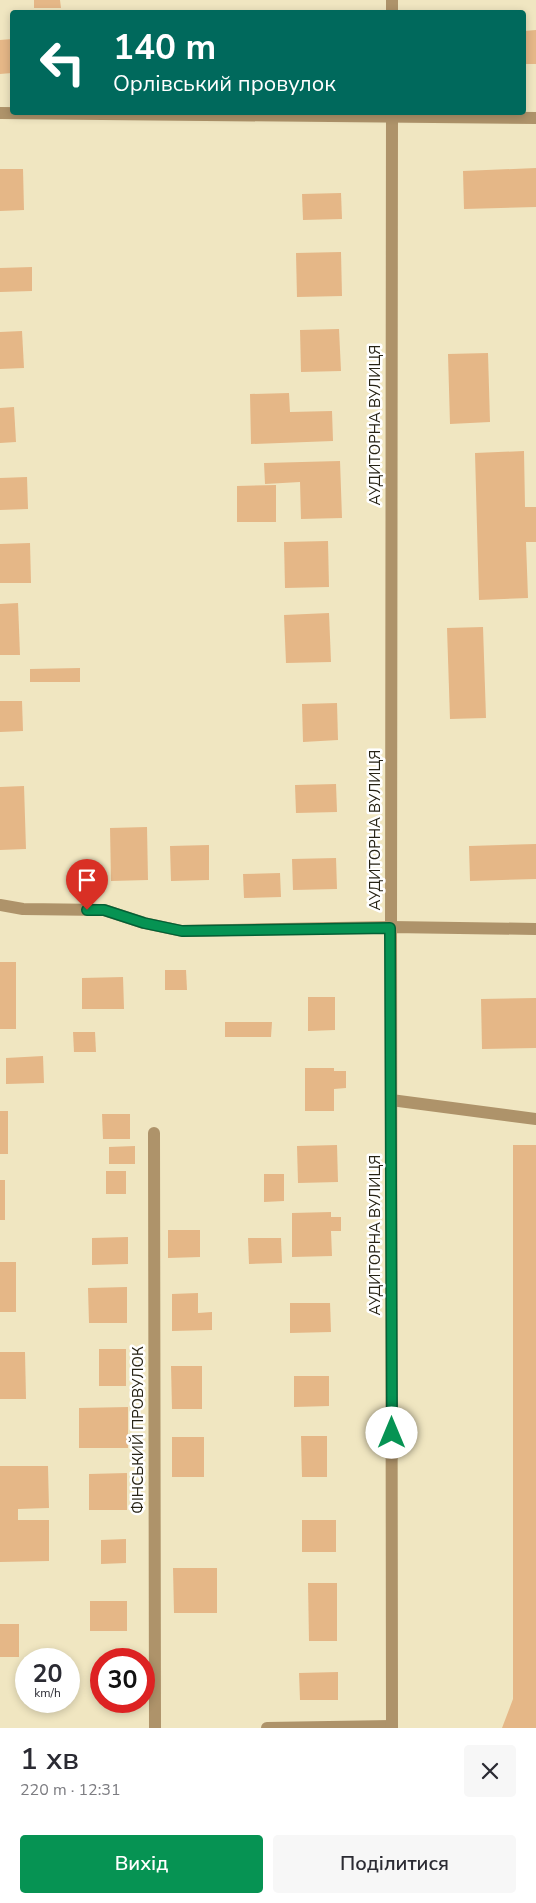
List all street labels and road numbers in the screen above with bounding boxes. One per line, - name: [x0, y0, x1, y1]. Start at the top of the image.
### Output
- street label: АУДИТОРНА ВУЛИЦЯ: [365, 345, 385, 505]
- street label: АУДИТОРНА ВУЛИЦЯ: [365, 750, 385, 910]
- street label: АУДИТОРНА ВУЛИЦЯ: [365, 1155, 385, 1315]
- street label: ФІНСЬКИЙ ПРОВУЛОК: [128, 1346, 148, 1514]

